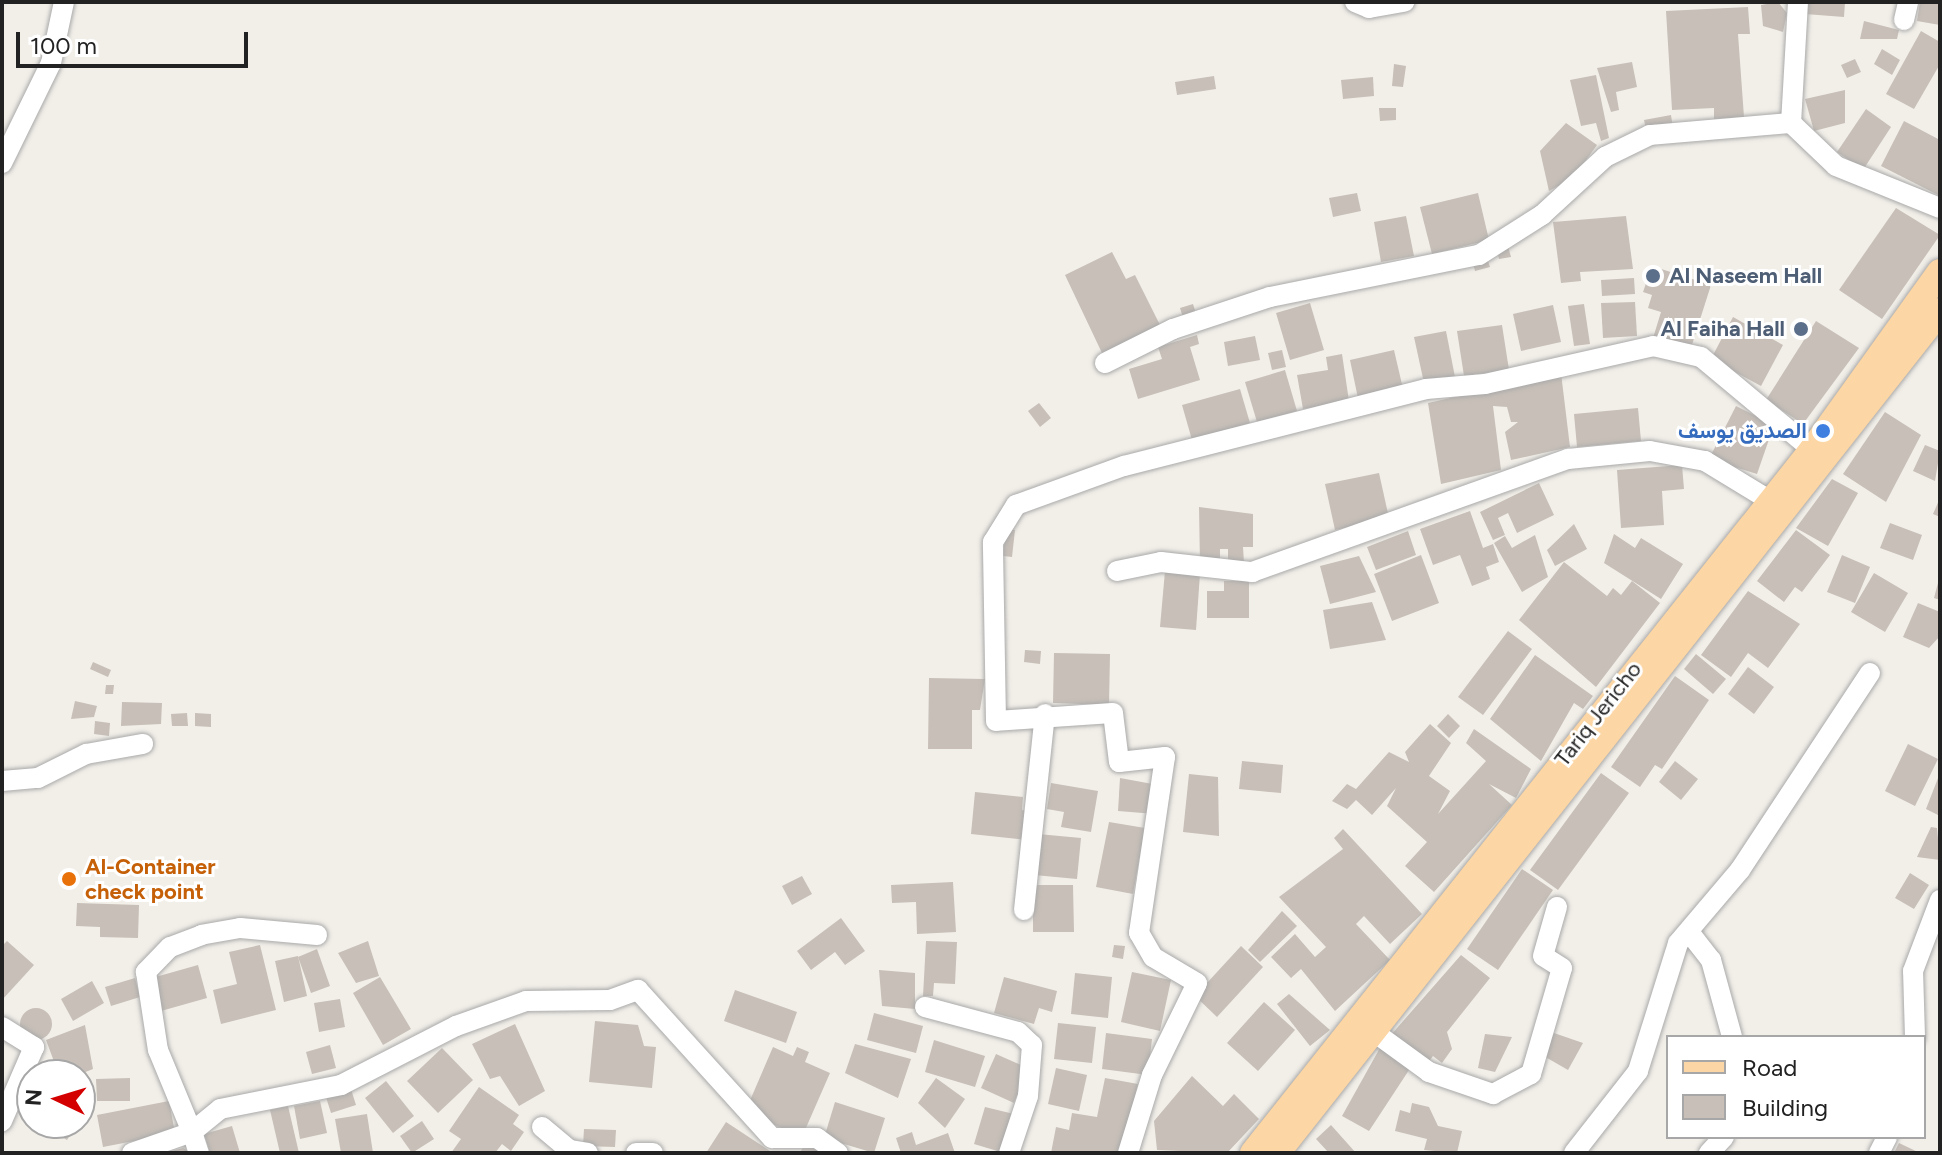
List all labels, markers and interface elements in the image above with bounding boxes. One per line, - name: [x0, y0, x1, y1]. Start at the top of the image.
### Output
- scale bar: [20, 16, 252, 66]
- text: 100 m: [30, 31, 97, 60]
- place label: Al Naseem Hall: [1669, 263, 1822, 289]
- marker: Al Naseem Hall: [1644, 267, 1662, 285]
- place label: Al Faiha Hall: [1661, 316, 1785, 342]
- marker: Al Faiha Hall: [1792, 320, 1810, 338]
- place label: الصديق يوسف: [1678, 418, 1807, 444]
- marker: الصديق يوسف: [1814, 422, 1832, 440]
- street label: Tariq Jericho: [1549, 656, 1647, 772]
- place label: Al-Container check point: [85, 853, 215, 904]
- marker: Al-Container check point: [60, 870, 78, 888]
- legend: [1666, 1035, 1926, 1139]
- text: Road: [1742, 1053, 1797, 1082]
- north arrow: [16, 1059, 96, 1139]
- text: N: [19, 1088, 48, 1107]
- text: Building: [1742, 1093, 1828, 1122]

